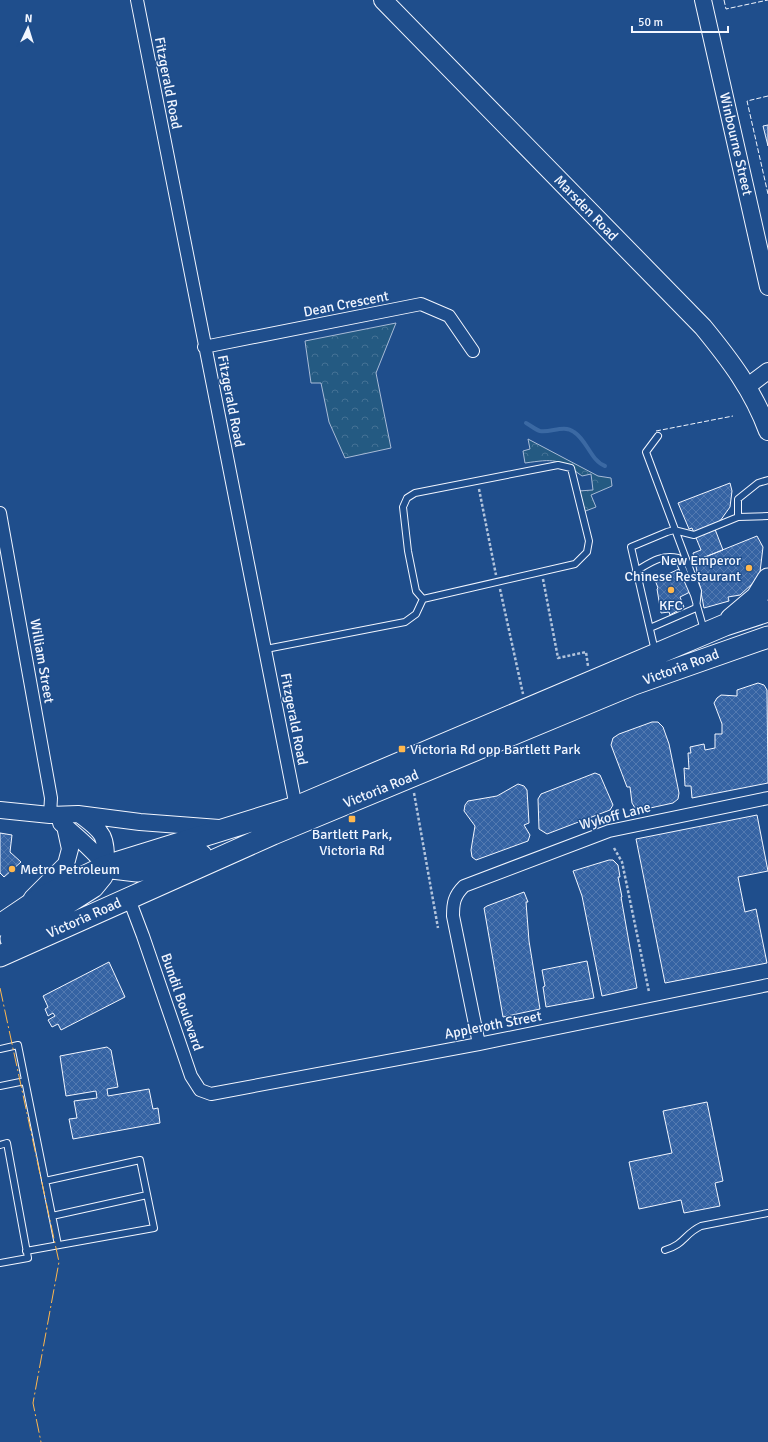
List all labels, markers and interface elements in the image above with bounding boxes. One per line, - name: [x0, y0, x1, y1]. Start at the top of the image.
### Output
- north arrow: [8, 8, 48, 48]
- scale bar: [632, 8, 728, 34]
- text: N: [24, 12, 33, 25]
- text: 50 m: [638, 15, 663, 30]
- street label: Fitzgerald Road: [151, 36, 185, 130]
- street label: Winbourne Street: [716, 91, 756, 197]
- street label: Marsden Road: [550, 172, 622, 244]
- street label: Dean Crescent: [302, 287, 390, 321]
- street label: Fitzgerald Road: [214, 354, 248, 448]
- place label: New Emperor Chinese Restaurant: [625, 552, 742, 585]
- marker: New Emperor Chinese Restaurant: [744, 563, 754, 573]
- marker: KFC: [666, 585, 676, 595]
- place label: KFC: [659, 597, 683, 614]
- street label: William Street: [26, 618, 58, 705]
- street label: Victoria Road: [641, 645, 721, 689]
- street label: Fitzgerald Road: [277, 672, 311, 766]
- place label: Victoria Rd opp Bartlett Park: [410, 741, 580, 758]
- marker: Victoria Rd opp Bartlett Park: [397, 744, 407, 754]
- street label: Victoria Road: [341, 766, 421, 812]
- street label: Wykoff Lane: [577, 798, 653, 834]
- marker: Bartlett Park, Victoria Rd: [347, 814, 357, 824]
- place label: Bartlett Park, Victoria Rd: [312, 826, 392, 859]
- place label: Metro Petroleum: [20, 861, 120, 878]
- marker: Metro Petroleum: [7, 864, 17, 874]
- street label: Victoria Road: [44, 894, 124, 942]
- street label: Bundil Boulevard: [157, 951, 207, 1053]
- street label: Appleroth Street: [443, 1007, 543, 1043]

